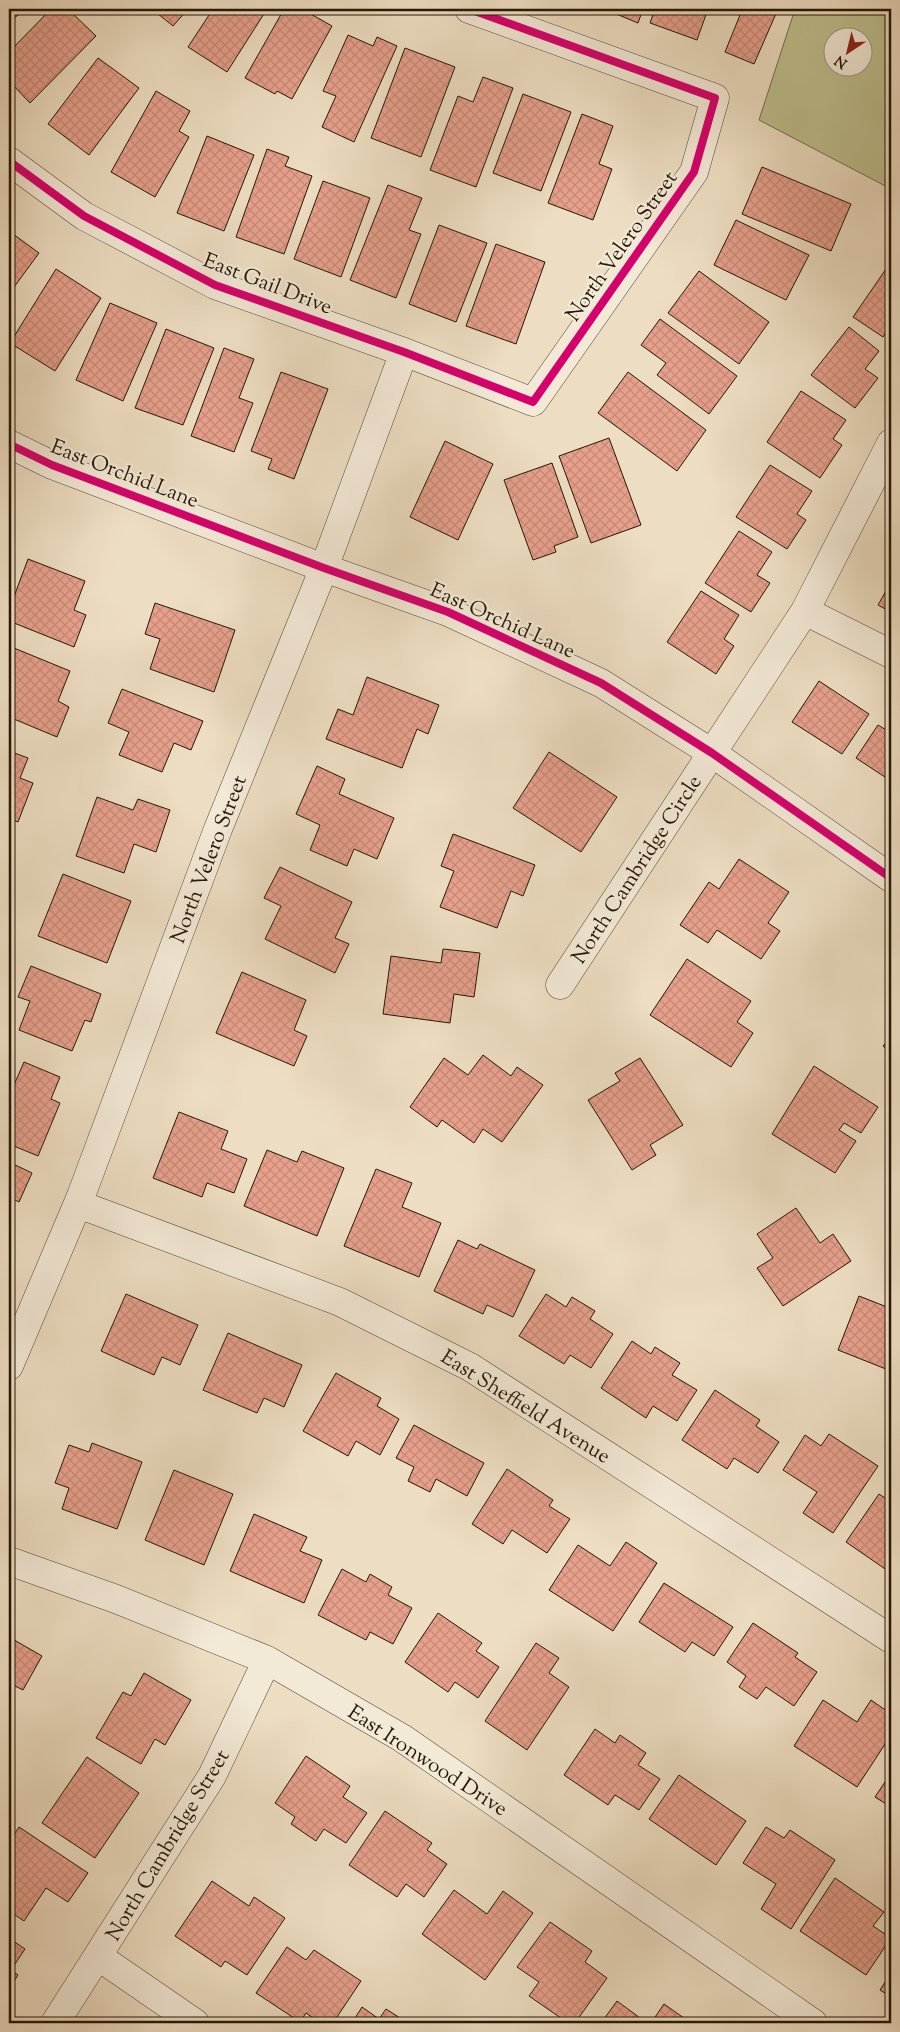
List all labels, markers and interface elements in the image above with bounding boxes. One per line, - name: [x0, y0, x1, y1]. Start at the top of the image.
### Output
- north arrow: [822, 28, 872, 78]
- text: N: [831, 50, 852, 72]
- street label: North Velero Street: [559, 166, 686, 329]
- street label: East Gail Drive: [198, 247, 336, 323]
- street label: East Orchid Lane: [46, 433, 203, 517]
- street label: East Orchid Lane: [425, 576, 580, 667]
- street label: North Cambridge Circle: [565, 770, 710, 970]
- street label: North Velero Street: [164, 771, 256, 948]
- street label: East Sheffield Avenue: [434, 1343, 616, 1472]
- street label: East Ironwood Drive: [341, 1699, 513, 1825]
- street label: North Cambridge Street: [100, 1745, 238, 1948]

